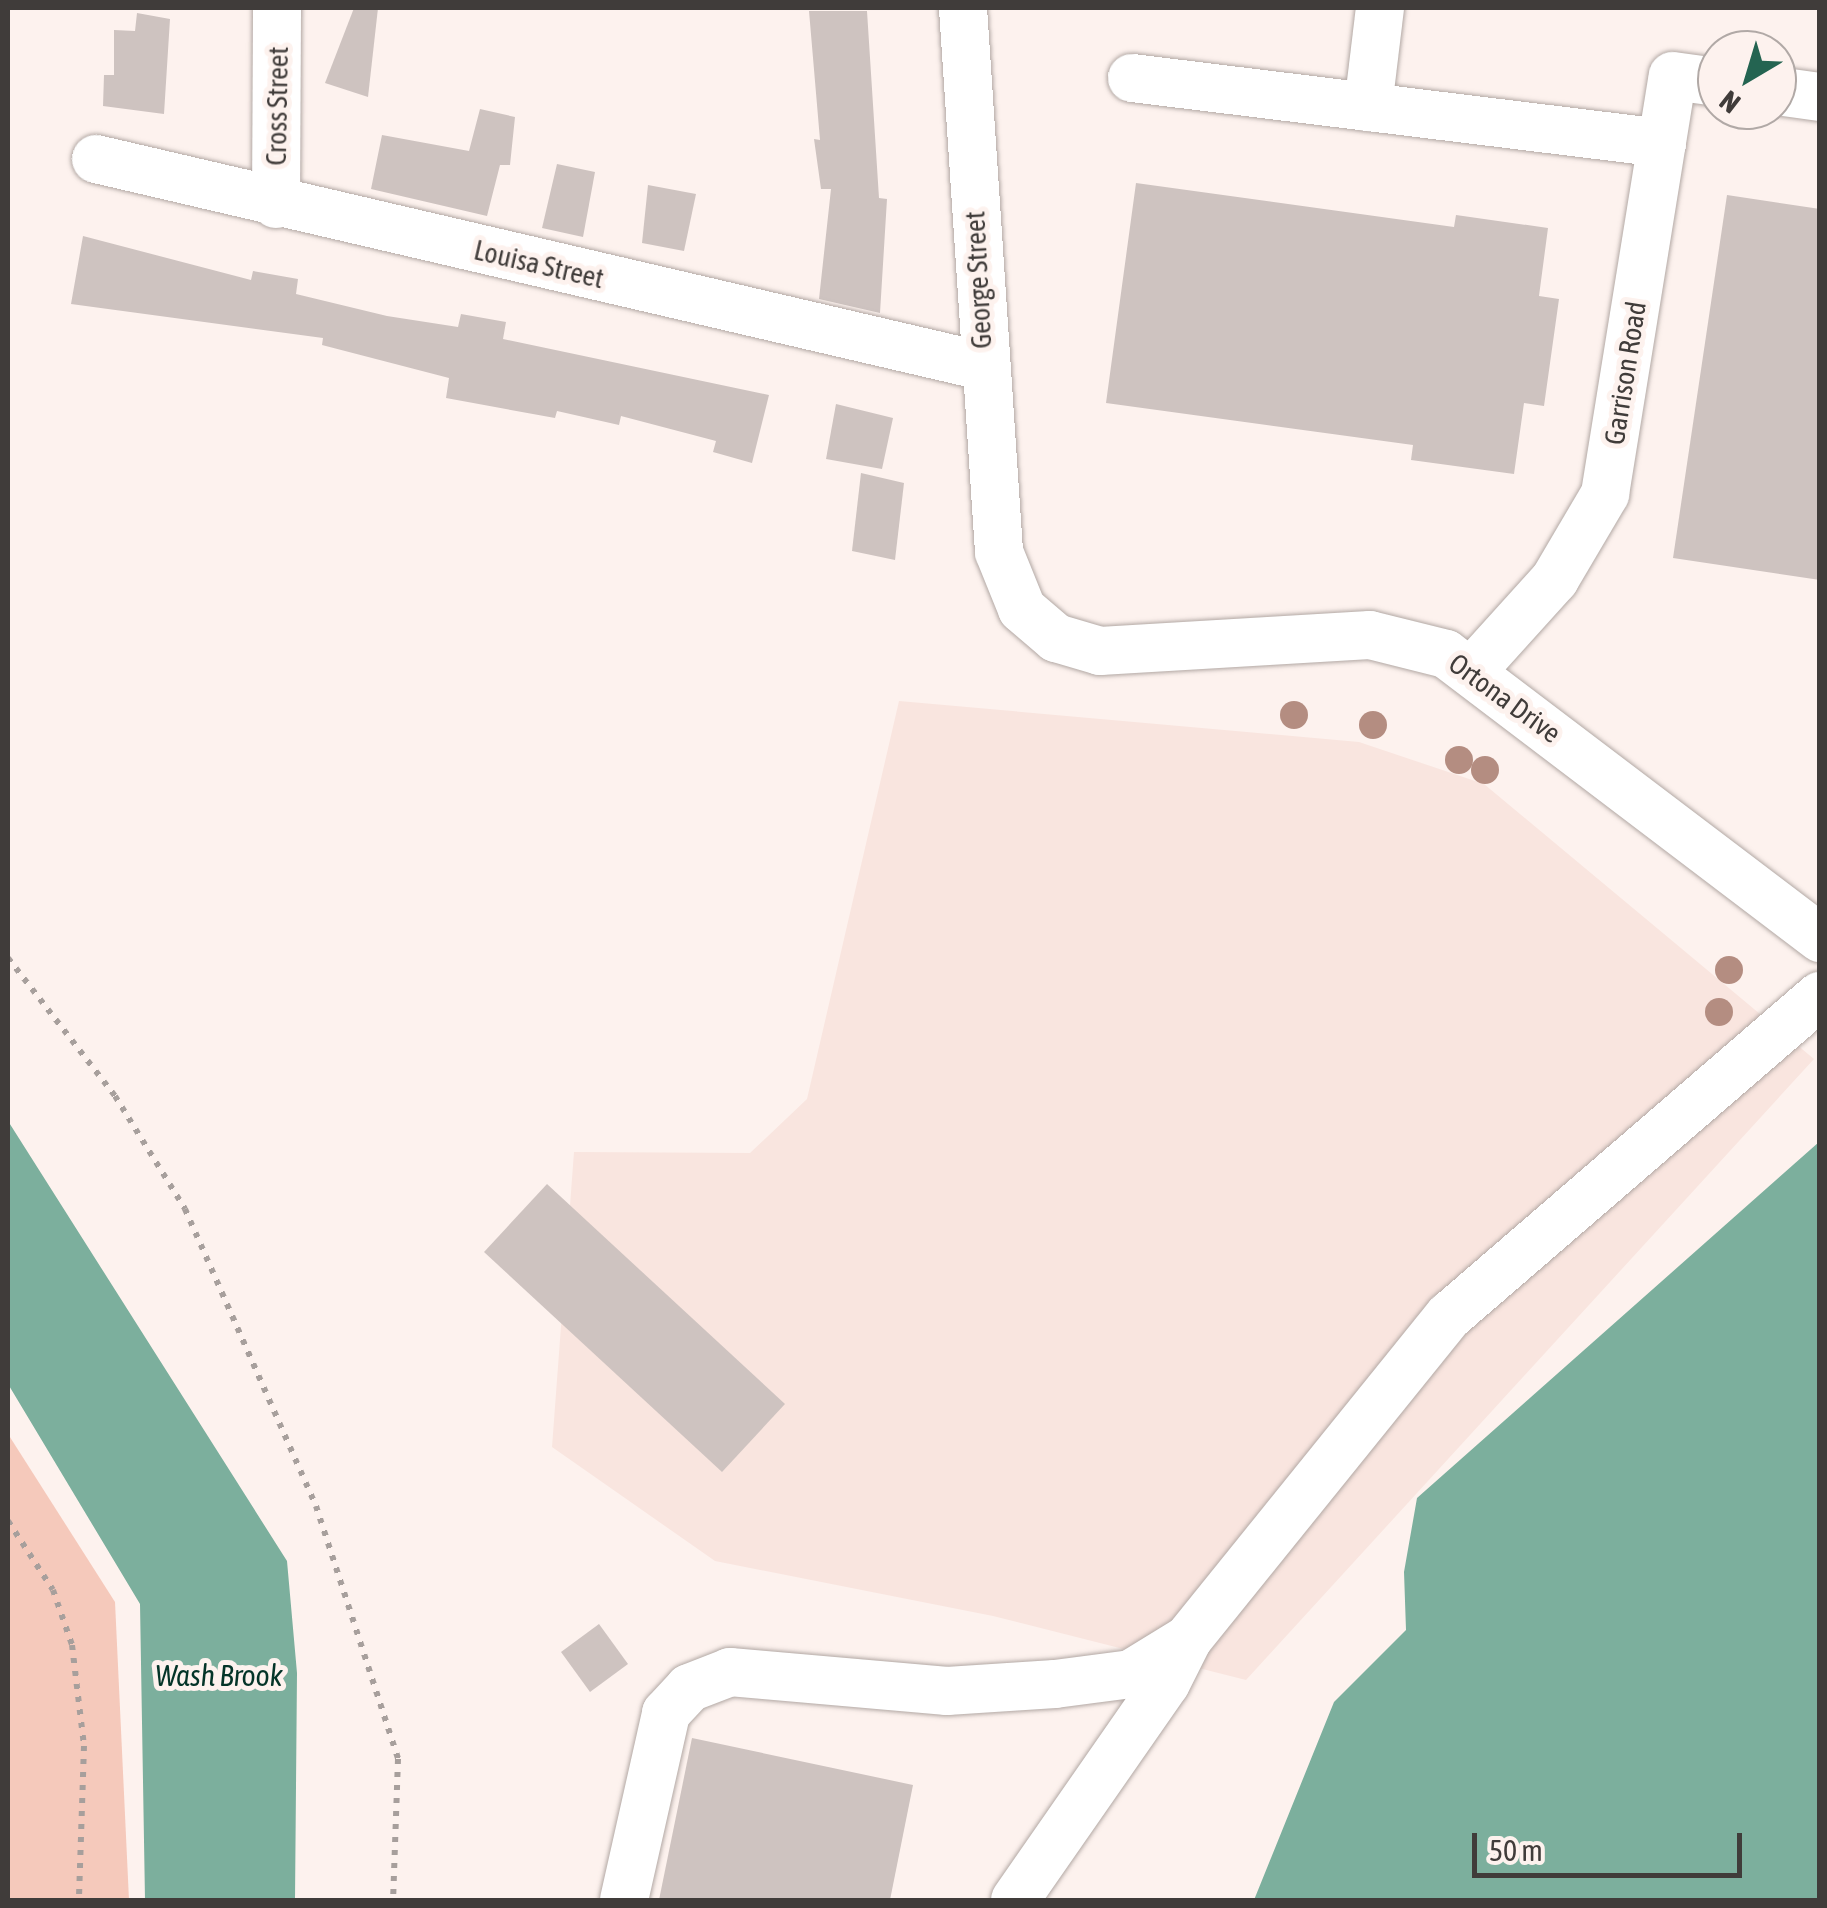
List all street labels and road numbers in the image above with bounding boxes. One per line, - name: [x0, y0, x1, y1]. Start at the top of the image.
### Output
- street label: Cross Street: [259, 46, 295, 166]
- street label: George Street: [958, 210, 998, 350]
- street label: Louisa Street: [471, 233, 607, 295]
- street label: Garrison Road: [1597, 299, 1653, 447]
- street label: Ortona Drive: [1443, 646, 1567, 750]

